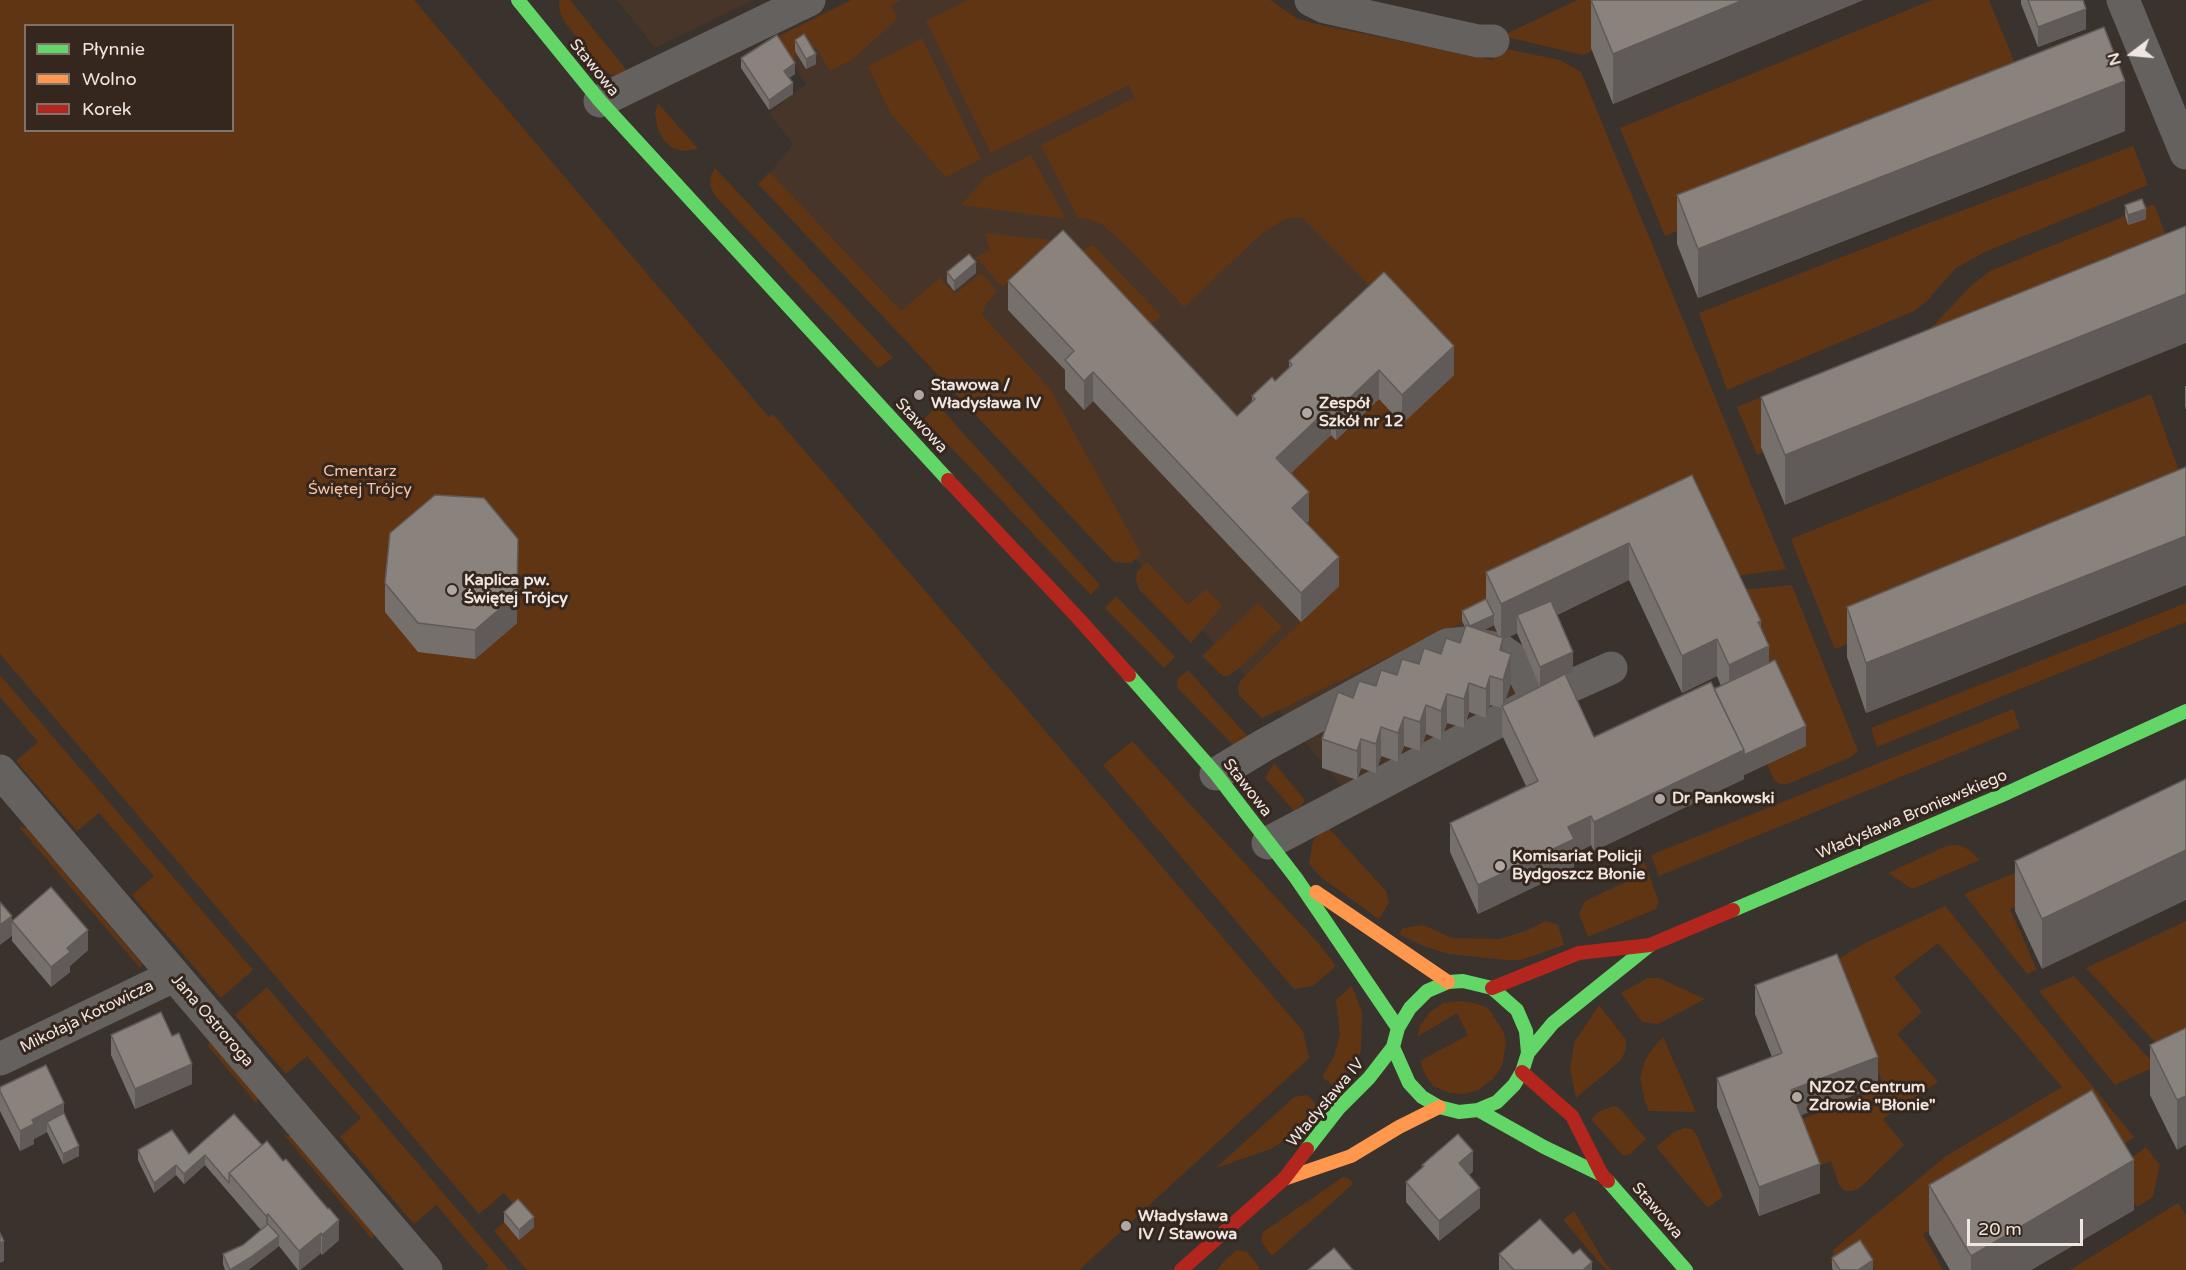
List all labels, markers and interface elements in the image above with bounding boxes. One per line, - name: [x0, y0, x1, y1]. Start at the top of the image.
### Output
- legend: [24, 24, 234, 132]
- north arrow: [2102, 24, 2162, 84]
- street label: Stawowa: [565, 35, 623, 101]
- text: Płynnie: [82, 38, 145, 60]
- text: N: [2103, 50, 2126, 68]
- text: Wolno: [82, 68, 137, 90]
- text: Korek: [82, 98, 132, 120]
- place label: Stawowa / Władysława IV: [931, 376, 1041, 414]
- marker: Stawowa / Władysława IV: [912, 388, 926, 402]
- place label: Zespół Szkół nr 12: [1319, 394, 1404, 432]
- street label: Stawowa: [891, 395, 951, 457]
- marker: Zespół Szkół nr 12: [1300, 406, 1314, 420]
- park label: Cmentarz Świętej Trójcy: [308, 462, 412, 500]
- place label: Kaplica pw. Świętej Trójcy: [464, 571, 568, 609]
- marker: Kaplica pw. Świętej Trójcy: [445, 583, 459, 597]
- street label: Stawowa: [1218, 755, 1276, 821]
- street label: Władysława Broniewskiego: [1814, 766, 2010, 864]
- place label: Dr Pankowski: [1672, 789, 1774, 809]
- marker: Dr Pankowski: [1653, 792, 1667, 806]
- place label: Komisariat Policji Bydgoszcz Błonie: [1512, 847, 1645, 885]
- marker: Komisariat Policji Bydgoszcz Błonie: [1493, 859, 1507, 873]
- street label: Jana Ostroroga: [167, 971, 257, 1071]
- street label: Mikołaja Kotowicza: [17, 976, 157, 1058]
- street label: Władysława IV: [1283, 1055, 1369, 1151]
- place label: NZOZ Centrum Zdrowia "Błonie": [1809, 1078, 1936, 1116]
- marker: NZOZ Centrum Zdrowia "Błonie": [1790, 1090, 1804, 1104]
- street label: Stawowa: [1627, 1179, 1687, 1243]
- place label: Władysława IV / Stawowa: [1138, 1207, 1237, 1245]
- scale bar: [1970, 1207, 2086, 1245]
- text: 20 m: [1978, 1218, 2022, 1240]
- marker: Władysława IV / Stawowa: [1119, 1219, 1133, 1233]

